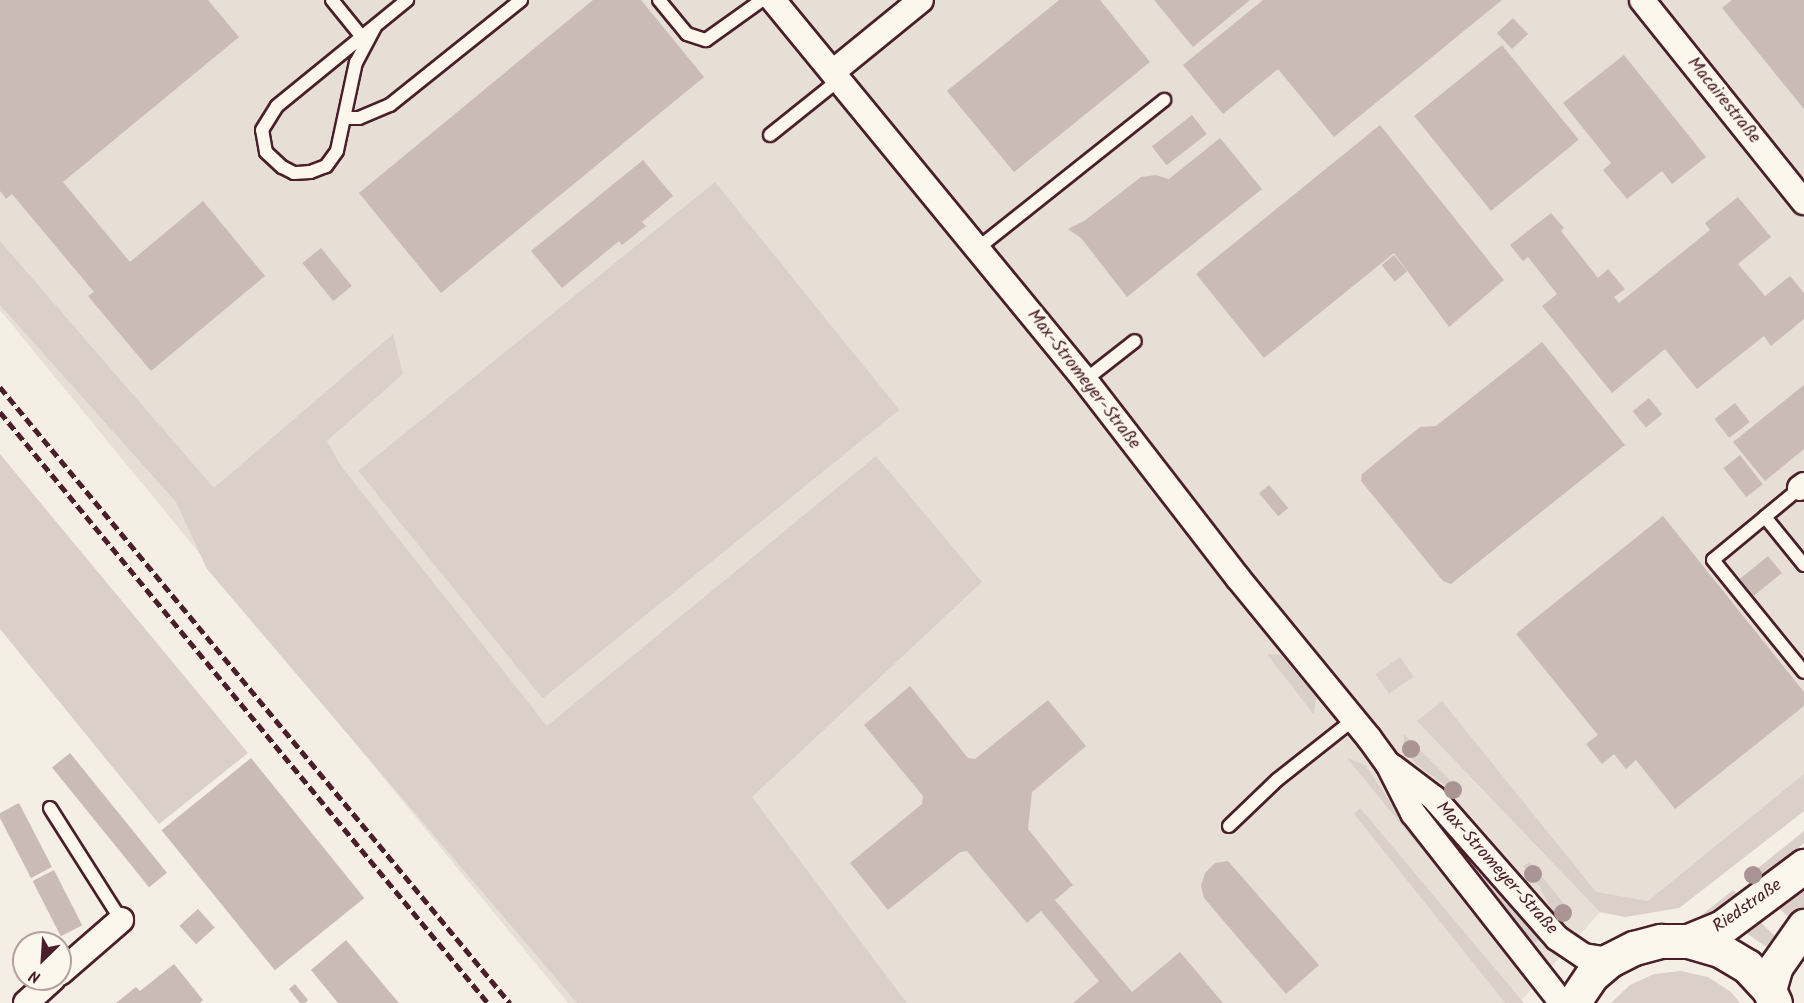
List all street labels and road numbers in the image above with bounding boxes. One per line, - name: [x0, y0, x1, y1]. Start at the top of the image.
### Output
- street label: Macairestraße: [1682, 53, 1764, 149]
- street label: Max-Stromeyer-Straße: [1022, 306, 1144, 454]
- street label: Max-Stromeyer-Straße: [1430, 798, 1562, 940]
- street label: Riedstraße: [1709, 875, 1787, 939]

